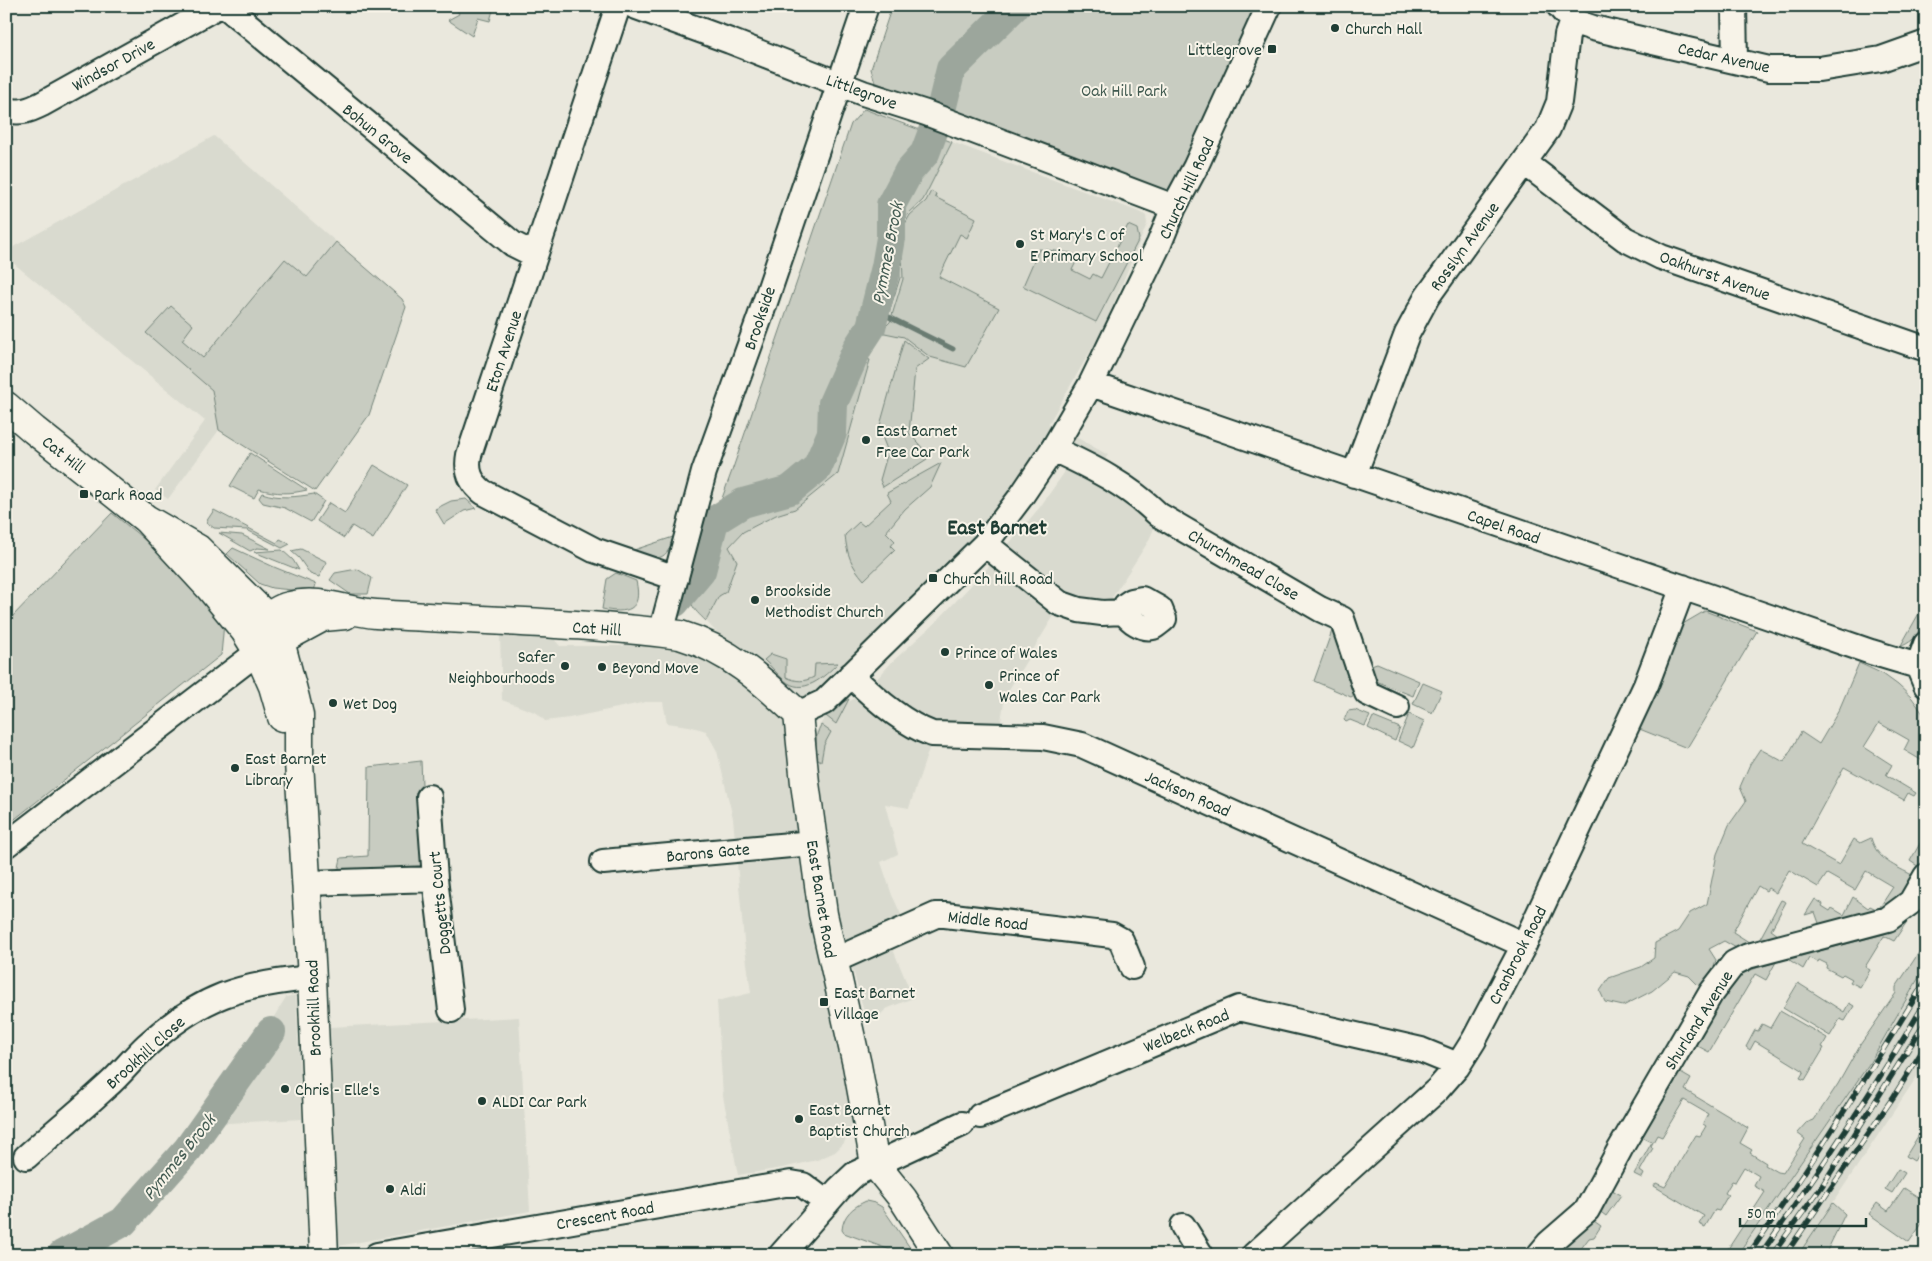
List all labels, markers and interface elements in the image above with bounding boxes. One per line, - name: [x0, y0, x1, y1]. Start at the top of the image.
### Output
- place label: Church Hall: [1345, 18, 1423, 43]
- marker: Church Hall: [1329, 22, 1341, 34]
- street label: Windsor Drive: [68, 33, 160, 99]
- street label: Cedar Avenue: [1675, 37, 1772, 81]
- place label: Littlegrove: [1188, 39, 1262, 64]
- marker: Littlegrove: [1266, 43, 1278, 55]
- street label: Littlegrove: [822, 69, 900, 118]
- park label: Oak Hill Park: [1081, 80, 1167, 105]
- street label: Bohun Grove: [336, 99, 417, 171]
- street label: Church Hill Road: [1154, 134, 1223, 244]
- water label: Pymmes Brook: [866, 198, 913, 307]
- street label: Rosslyn Avenue: [1425, 198, 1507, 297]
- place label: St Mary's C of E Primary School: [1030, 224, 1144, 270]
- marker: St Mary's C of E Primary School: [1014, 238, 1026, 250]
- street label: Oakhurst Avenue: [1655, 246, 1773, 309]
- street label: Brookside: [739, 284, 784, 354]
- street label: Eton Avenue: [480, 308, 530, 396]
- place label: East Barnet Free Car Park: [876, 420, 969, 466]
- street label: Cat Hill: [35, 431, 90, 481]
- marker: East Barnet Free Car Park: [860, 434, 872, 446]
- place label: Park Road: [94, 484, 162, 509]
- marker: Park Road: [78, 488, 90, 500]
- street label: Capel Road: [1463, 504, 1543, 552]
- district label: East Barnet: [947, 514, 1048, 545]
- street label: Churchmead Close: [1182, 524, 1303, 608]
- place label: Church Hill Road: [943, 568, 1053, 593]
- marker: Church Hill Road: [927, 572, 939, 584]
- place label: Brookside Methodist Church: [765, 580, 884, 626]
- marker: Brookside Methodist Church: [749, 594, 761, 606]
- street label: Cat Hill: [571, 616, 623, 645]
- place label: Prince of Wales: [955, 642, 1058, 667]
- place label: Safer Neighbourhoods: [448, 646, 555, 692]
- marker: Prince of Wales: [939, 646, 951, 658]
- place label: Beyond Move: [612, 657, 699, 682]
- marker: Safer Neighbourhoods: [559, 660, 571, 672]
- marker: Beyond Move: [596, 661, 608, 673]
- place label: Prince of Wales Car Park: [999, 665, 1100, 711]
- marker: Prince of Wales Car Park: [983, 679, 995, 691]
- place label: Wet Dog: [343, 693, 397, 718]
- marker: Wet Dog: [327, 697, 339, 709]
- place label: East Barnet Library: [245, 748, 327, 794]
- marker: East Barnet Library: [229, 762, 241, 774]
- street label: Jackson Road: [1140, 765, 1234, 825]
- street label: Barons Gate: [665, 838, 751, 871]
- street label: East Barnet Road: [798, 839, 841, 960]
- street label: Doggetts Court: [424, 849, 459, 956]
- street label: Cranbrook Road: [1484, 902, 1555, 1010]
- street label: Middle Road: [946, 906, 1029, 939]
- street label: Brookhill Road: [301, 959, 330, 1057]
- street label: Shurland Avenue: [1659, 967, 1741, 1076]
- place label: East Barnet Village: [834, 982, 916, 1028]
- marker: East Barnet Village: [818, 996, 830, 1008]
- street label: Welbeck Road: [1140, 1004, 1234, 1061]
- street label: Brookhill Close: [101, 1011, 192, 1096]
- place label: Chris - Elle's: [295, 1079, 380, 1104]
- marker: Chris - Elle's: [279, 1083, 291, 1095]
- place label: ALDI Car Park: [492, 1091, 587, 1116]
- marker: ALDI Car Park: [476, 1095, 488, 1107]
- place label: East Barnet Baptist Church: [809, 1099, 910, 1145]
- water label: Pymmes Brook: [138, 1108, 225, 1207]
- marker: East Barnet Baptist Church: [793, 1113, 805, 1125]
- place label: Aldi: [400, 1179, 426, 1204]
- marker: Aldi: [384, 1183, 396, 1195]
- scale bar: [1740, 1196, 1866, 1228]
- street label: Crescent Road: [555, 1197, 656, 1238]
- text: 50 m: [1747, 1204, 1776, 1226]

